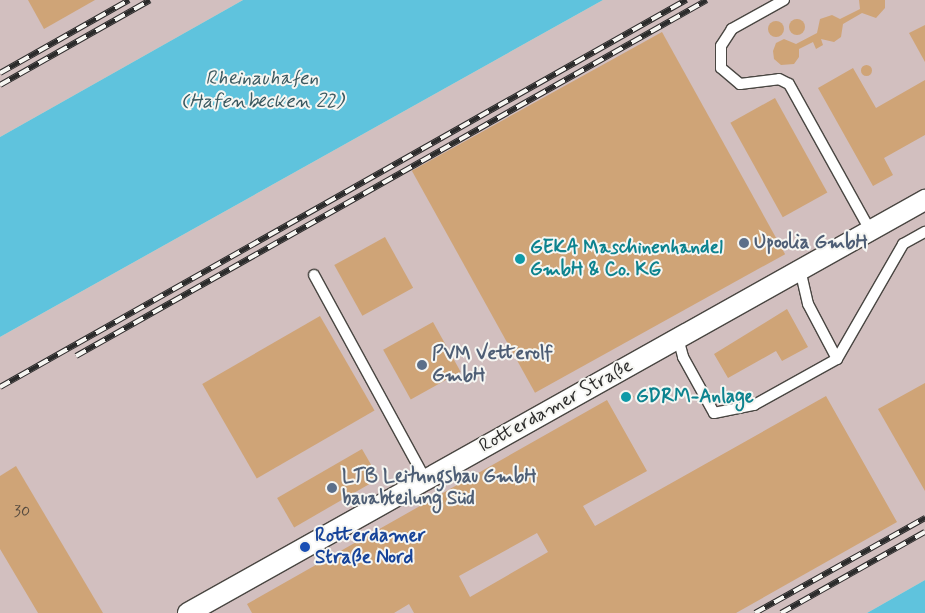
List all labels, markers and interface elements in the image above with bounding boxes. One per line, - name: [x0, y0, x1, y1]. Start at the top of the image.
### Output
- water label: Rheinauhafen (Hafenbecken 22): [181, 67, 343, 114]
- place label: Upoolia GmbH: [754, 232, 868, 254]
- place label: GEKA Maschinenhandel GmbH & Co. KG: [530, 237, 722, 281]
- marker: Upoolia GmbH: [738, 237, 750, 249]
- marker: GEKA Maschinenhandel GmbH & Co. KG: [514, 253, 526, 265]
- place label: PVM Vetterolf GmbH: [432, 343, 553, 387]
- street label: Rotterdamer Straße: [475, 354, 637, 458]
- marker: PVM Vetterolf GmbH: [416, 359, 428, 371]
- place label: GDRM-Anlage: [636, 386, 754, 408]
- marker: GDRM-Anlage: [620, 391, 632, 403]
- place label: LTB Leitungsbau GmbH bauabteilung Süd: [342, 466, 537, 510]
- marker: LTB Leitungsbau GmbH bauabteilung Süd: [326, 482, 338, 494]
- house number: 30: [14, 502, 30, 522]
- place label: Rotterdamer Straße Nord: [315, 525, 426, 569]
- marker: Rotterdamer Straße Nord: [299, 541, 311, 553]

